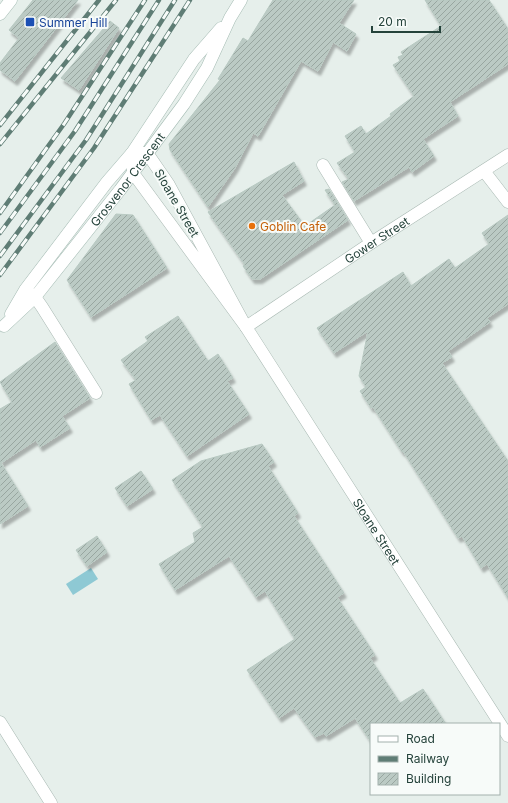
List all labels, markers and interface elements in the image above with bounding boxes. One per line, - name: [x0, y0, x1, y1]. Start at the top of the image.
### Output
- scale bar: [372, 8, 440, 34]
- text: 20 m: [378, 14, 407, 29]
- place label: Summer Hill: [39, 15, 107, 30]
- marker: Summer Hill: [24, 16, 36, 28]
- street label: Grosvenor Crescent: [87, 129, 168, 229]
- street label: Sloane Street: [152, 166, 203, 240]
- street label: Gower Street: [341, 213, 412, 266]
- place label: Goblin Cafe: [260, 219, 326, 234]
- marker: Goblin Cafe: [247, 221, 257, 231]
- street label: Sloane Street: [350, 495, 404, 567]
- legend: [370, 723, 500, 795]
- text: Road: [406, 731, 435, 746]
- text: Railway: [406, 751, 450, 766]
- text: Building: [406, 771, 451, 786]

